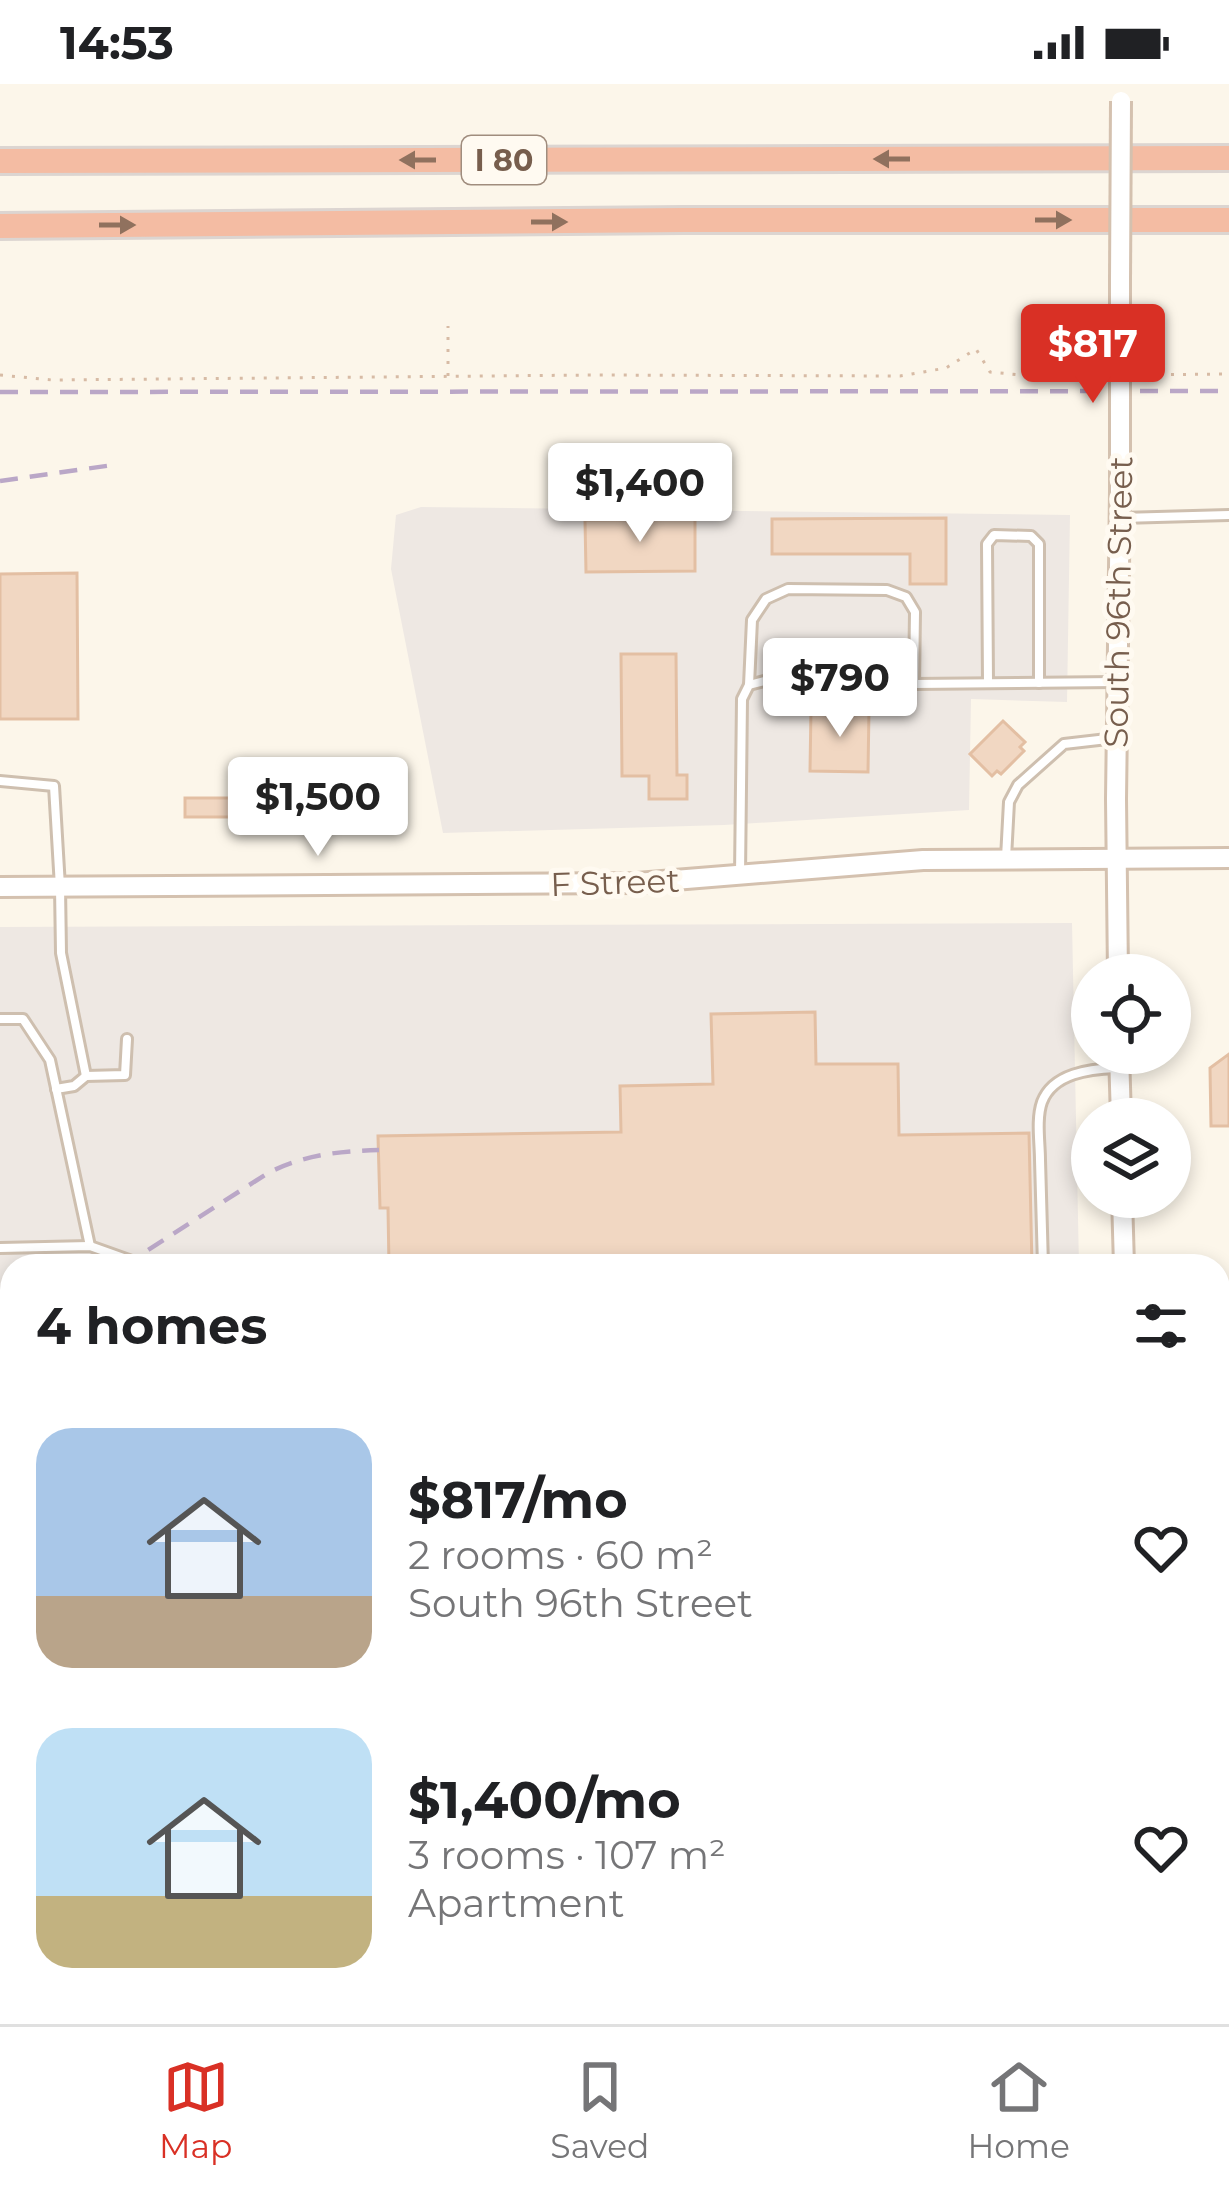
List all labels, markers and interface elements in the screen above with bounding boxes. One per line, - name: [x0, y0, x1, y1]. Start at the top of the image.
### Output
- text: 14:53: [60, 15, 174, 70]
- road number: I 80: [462, 136, 546, 184]
- one-way arrow: [872, 149, 910, 169]
- one-way arrow: [398, 150, 436, 170]
- one-way arrow: [1035, 210, 1073, 230]
- one-way arrow: [531, 212, 569, 231]
- one-way arrow: [99, 215, 137, 235]
- pin: $817: [1022, 304, 1164, 406]
- text: $817: [1048, 319, 1138, 367]
- pin: $1,400: [542, 443, 738, 545]
- street label: South 96th Street: [1095, 456, 1141, 748]
- text: $1,400: [575, 458, 705, 506]
- pin: $790: [769, 638, 911, 740]
- text: $790: [790, 653, 890, 701]
- pin: $1,500: [220, 757, 416, 859]
- text: $1,500: [255, 772, 381, 820]
- street label: F Street: [550, 860, 680, 904]
- map controls: [1071, 954, 1191, 1218]
- button: locate: [1071, 954, 1191, 1074]
- button: layers: [1071, 1098, 1191, 1218]
- icon: filters: [1128, 1293, 1194, 1359]
- text: 4 homes: [36, 1295, 267, 1357]
- text: $817/mo: [408, 1469, 628, 1531]
- icon: home: [132, 1476, 276, 1620]
- icon: heart: [1128, 1515, 1194, 1581]
- text: 2 rooms · 60 m²: [408, 1531, 713, 1579]
- text: South 96th Street: [408, 1579, 753, 1627]
- text: $1,400/mo: [408, 1769, 681, 1831]
- icon: home: [132, 1776, 276, 1920]
- icon: heart: [1128, 1815, 1194, 1881]
- text: 3 rooms · 107 m²: [408, 1831, 726, 1879]
- text: Apartment: [408, 1879, 624, 1927]
- tab: Map: [159, 2054, 232, 2166]
- tab: Saved: [550, 2054, 650, 2166]
- tab: Home: [968, 2054, 1070, 2166]

